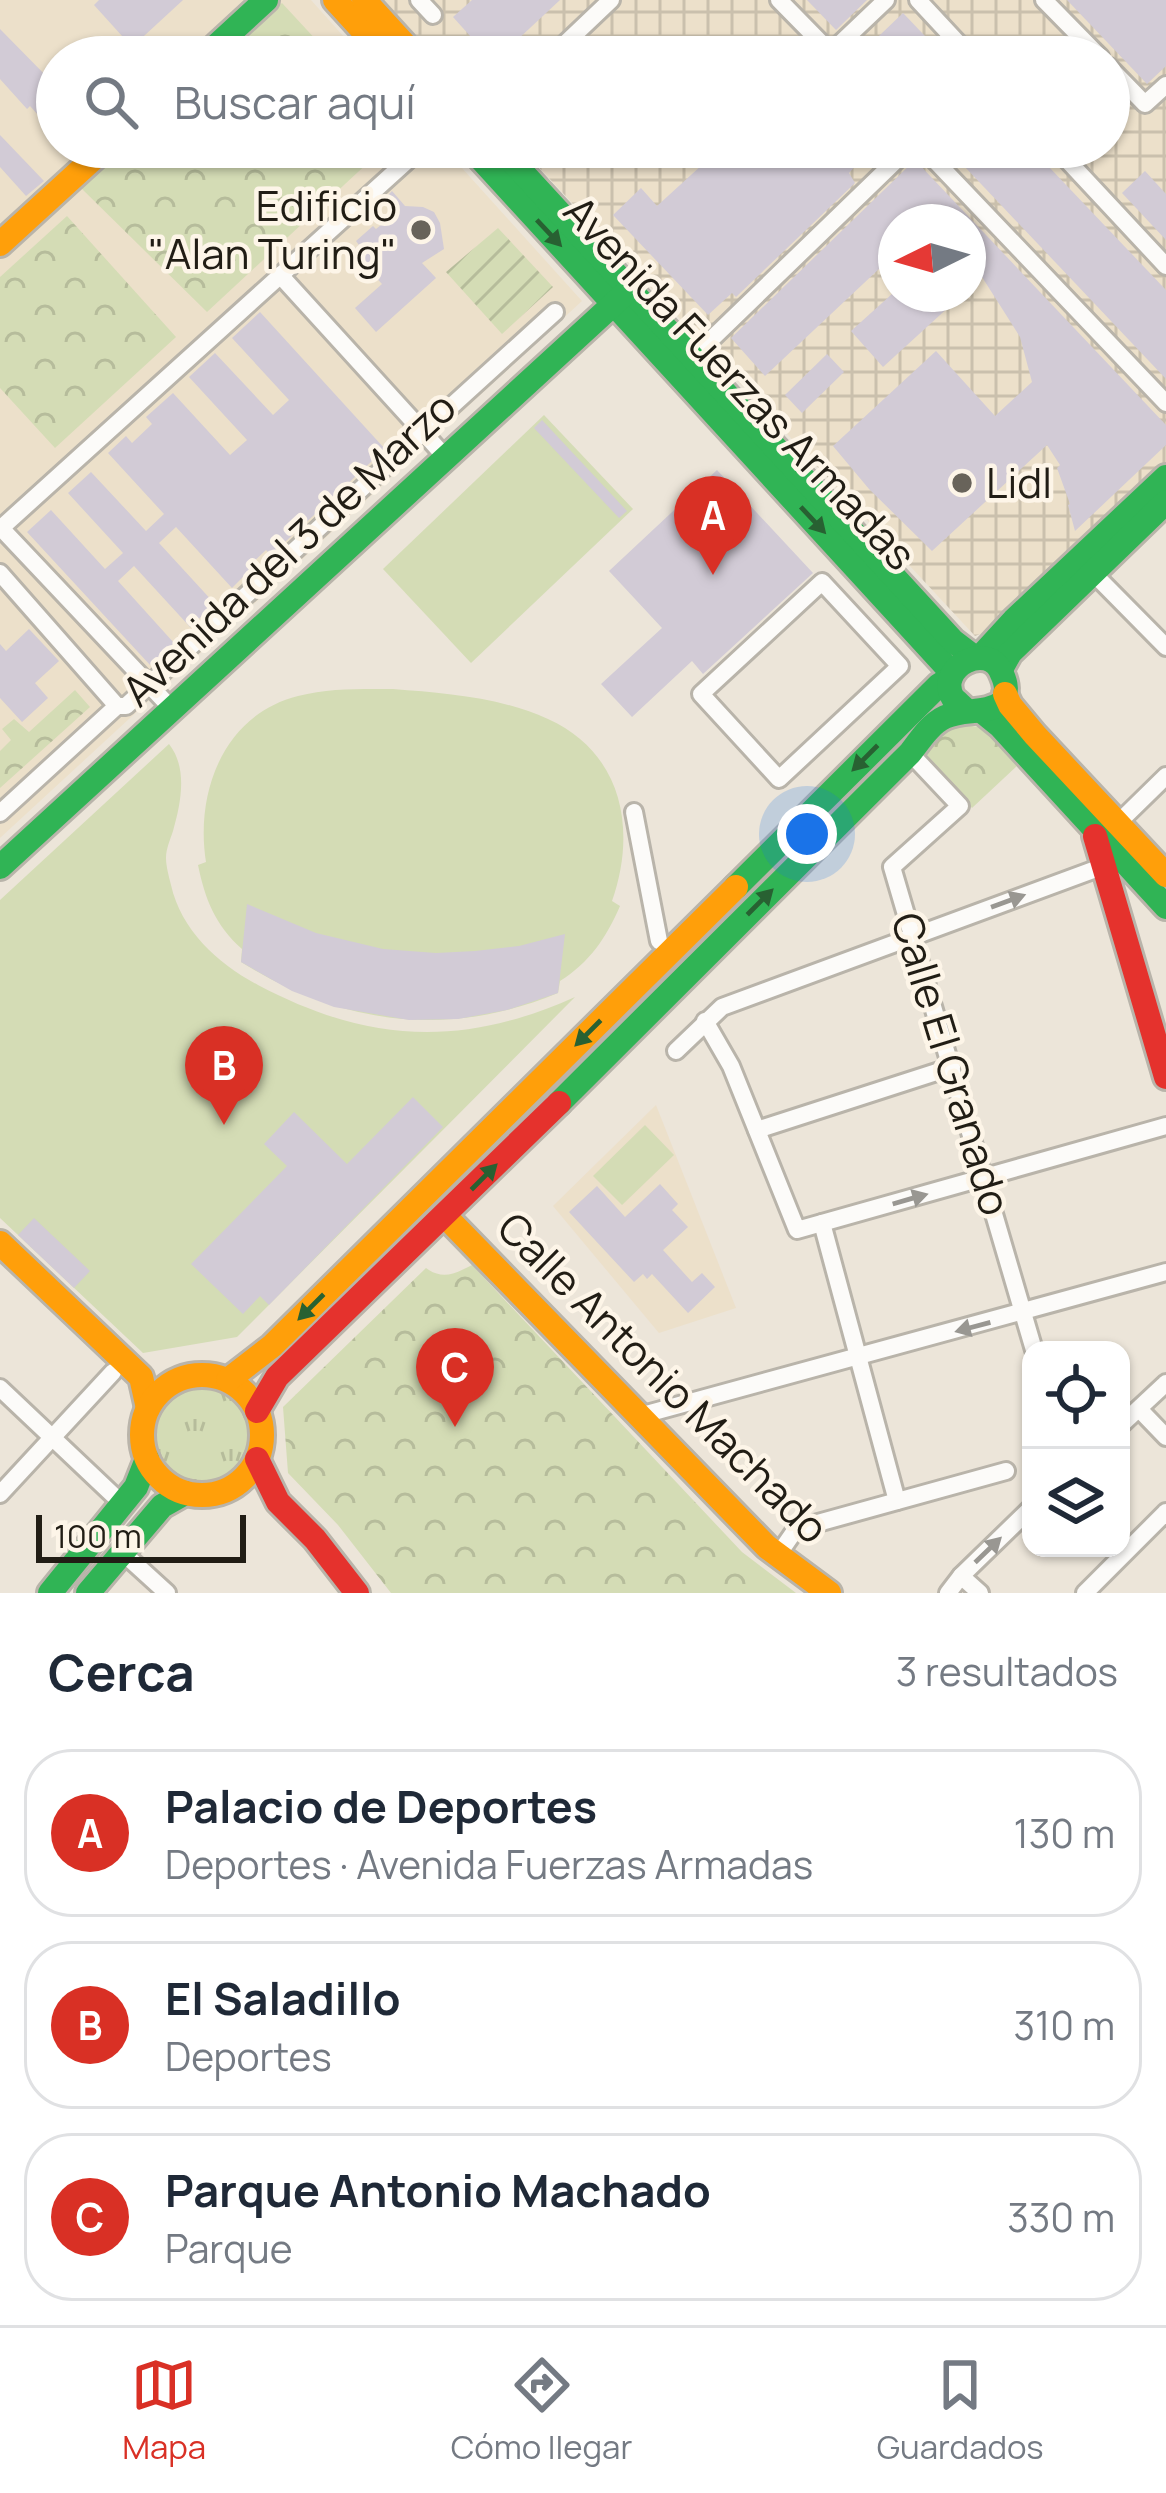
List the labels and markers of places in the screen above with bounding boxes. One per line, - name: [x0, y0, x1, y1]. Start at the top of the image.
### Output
- place label: Edificio "Alan Turing": [148, 176, 397, 282]
- marker: Edificio "Alan Turing": [408, 217, 434, 243]
- place label: Lidl: [986, 453, 1052, 511]
- marker: Lidl: [949, 470, 975, 496]
- pin: A: [674, 476, 752, 575]
- pin: B: [185, 1026, 263, 1125]
- pin: C: [416, 1328, 494, 1427]

